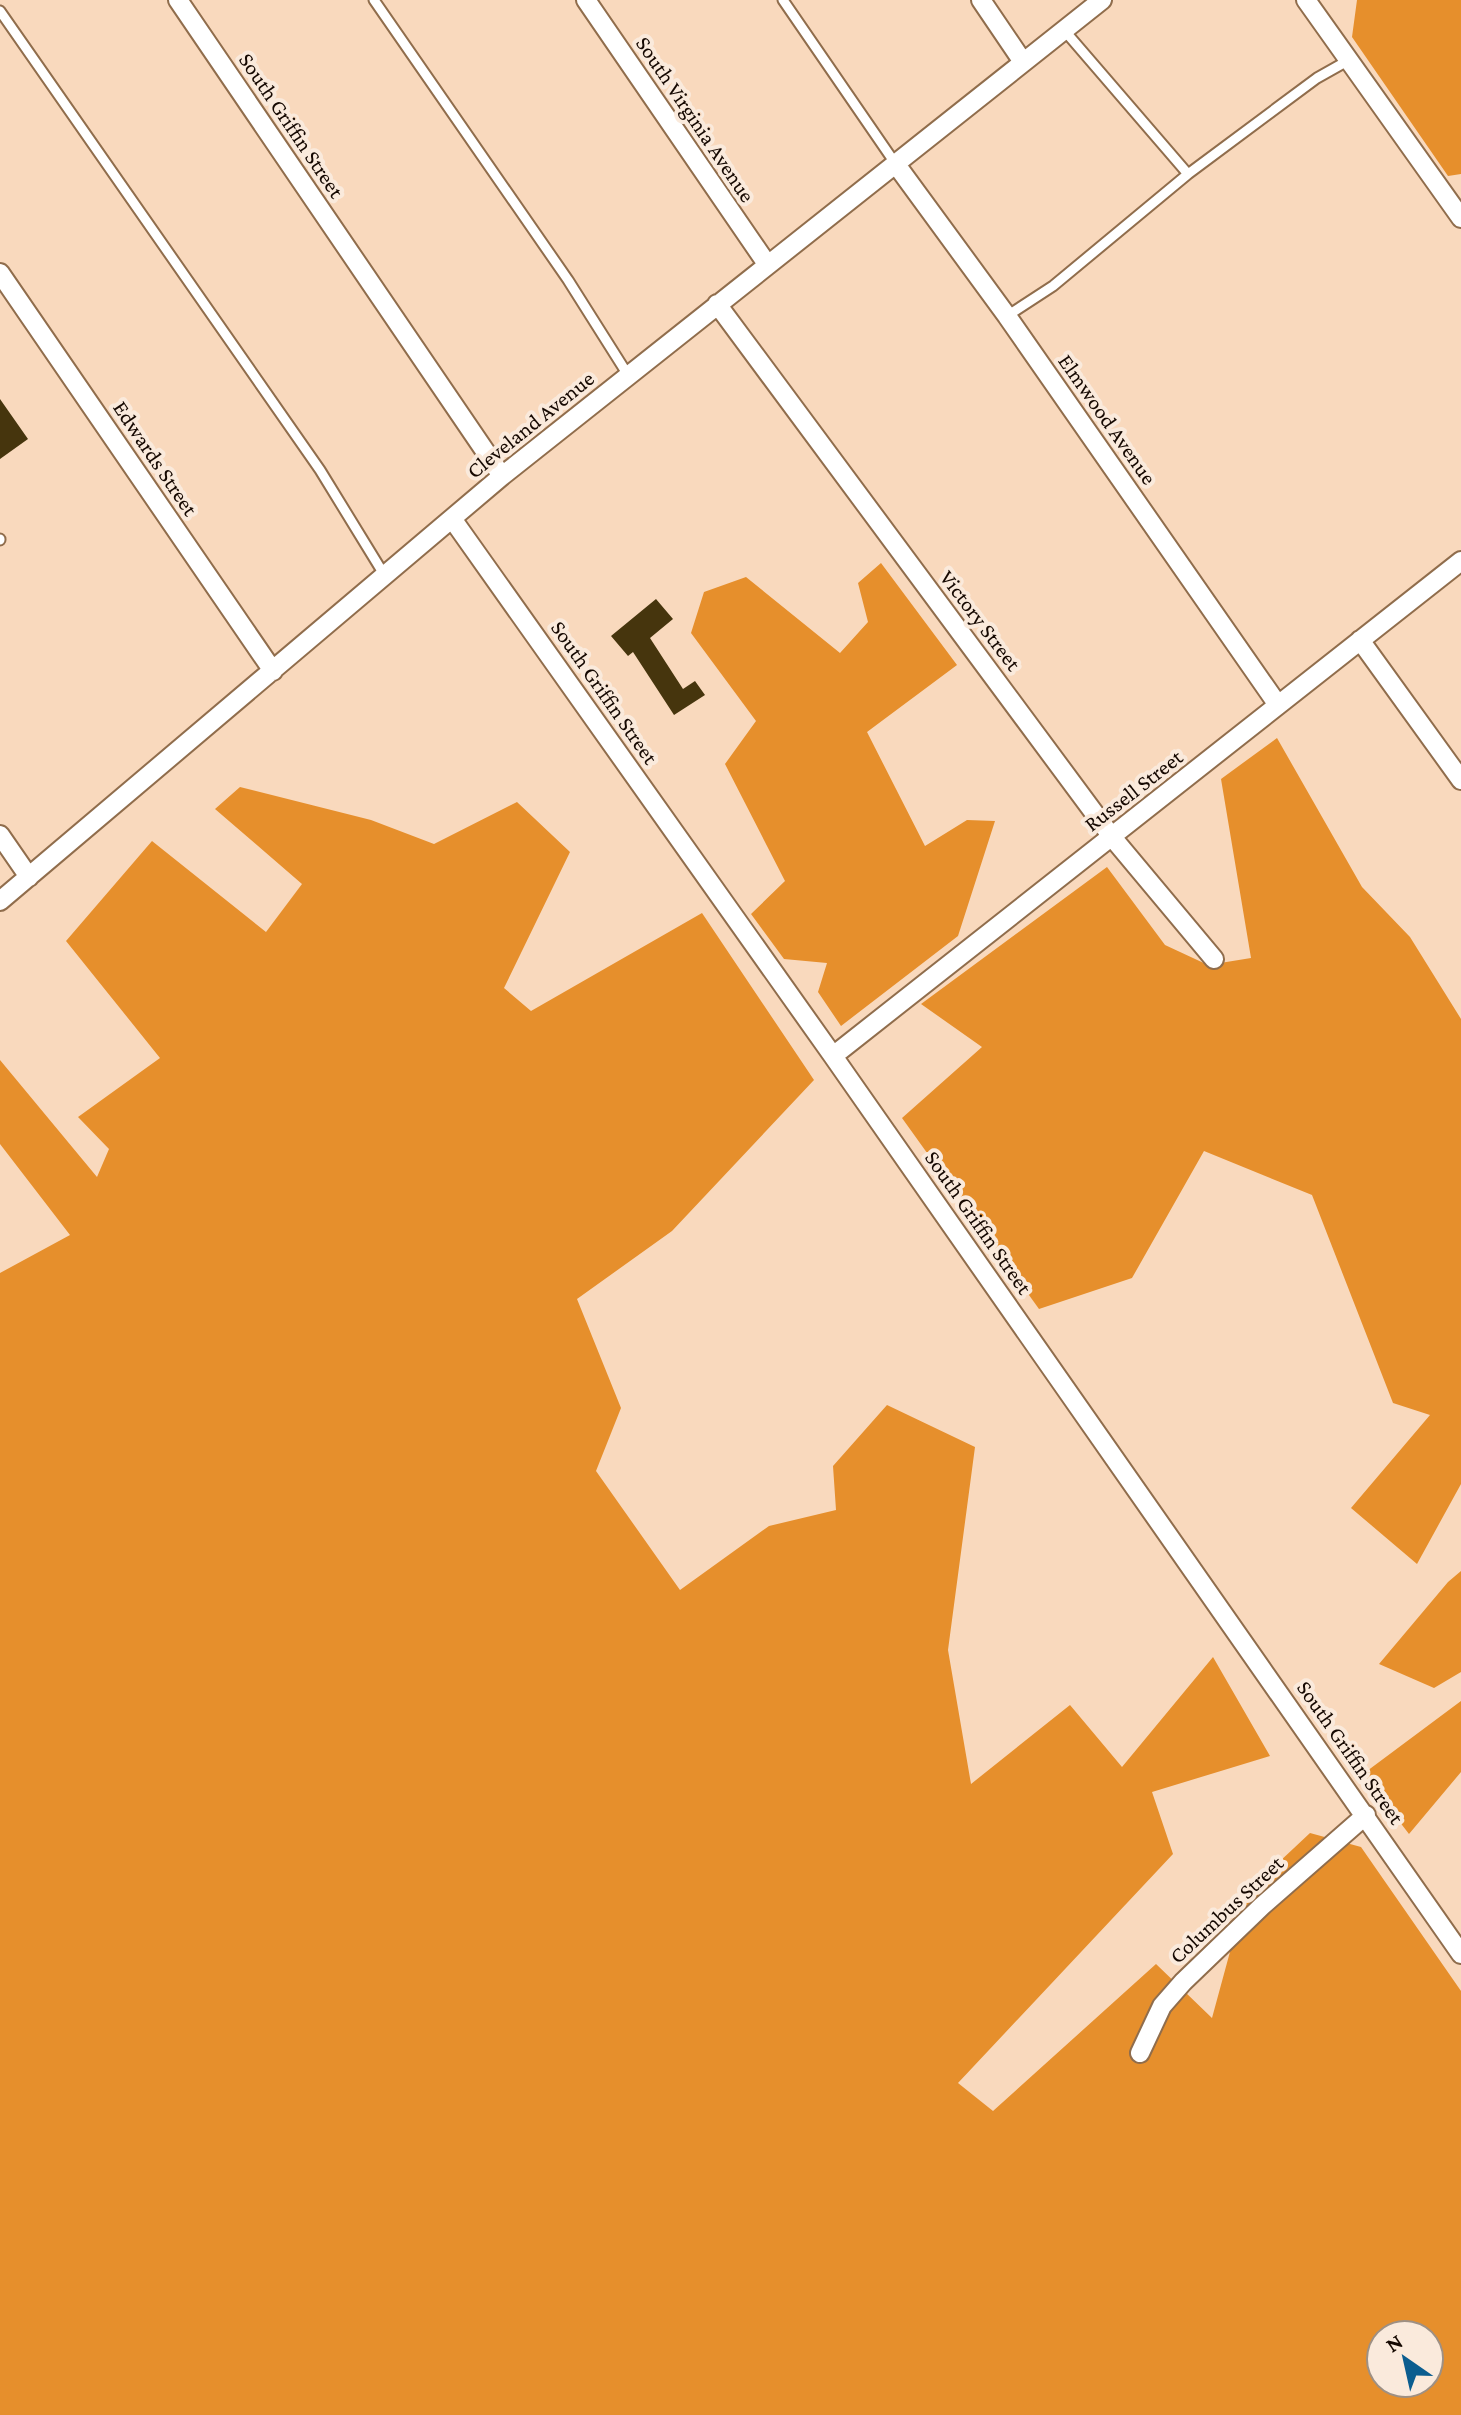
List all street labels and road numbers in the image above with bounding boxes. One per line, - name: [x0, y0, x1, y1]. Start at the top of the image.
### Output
- street label: South Virginia Avenue: [631, 32, 760, 207]
- street label: South Griffin Street: [234, 48, 350, 203]
- street label: Elmwood Avenue: [1053, 349, 1162, 489]
- street label: Cleveland Avenue: [462, 365, 599, 483]
- street label: Edwards Street: [108, 396, 204, 521]
- street label: Victory Street: [935, 565, 1027, 676]
- street label: South Griffin Street: [546, 616, 664, 769]
- street label: Russell Street: [1079, 744, 1188, 836]
- street label: South Griffin Street: [920, 1146, 1038, 1299]
- street label: South Griffin Street: [1292, 1676, 1410, 1829]
- street label: Columbus Street: [1164, 1850, 1289, 1968]

